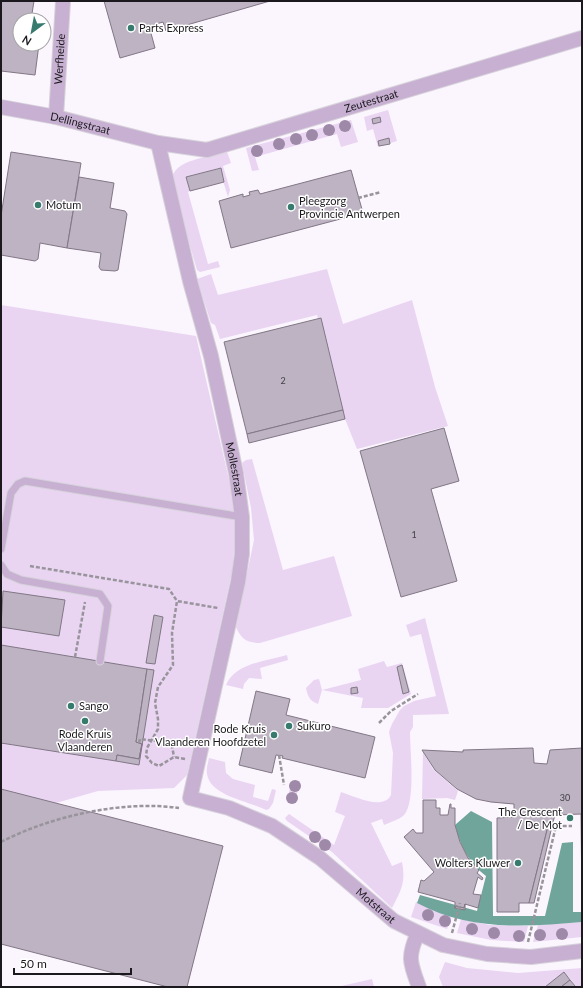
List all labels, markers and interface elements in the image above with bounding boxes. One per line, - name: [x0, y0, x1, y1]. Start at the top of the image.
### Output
- north arrow: [12, 12, 52, 52]
- place label: Parts Express: [139, 21, 204, 34]
- marker: Parts Express: [126, 23, 136, 33]
- text: N: [19, 33, 33, 49]
- street label: Werfheide: [51, 33, 67, 85]
- street label: Zeutestraat: [343, 86, 400, 115]
- street label: Dellingstraat: [49, 109, 112, 137]
- place label: Pleegzorg Provincie Antwerpen: [299, 194, 400, 220]
- place label: Motum: [46, 198, 81, 211]
- marker: Motum: [33, 200, 43, 210]
- marker: Pleegzorg Provincie Antwerpen: [286, 202, 296, 212]
- house number: 2: [280, 375, 286, 386]
- street label: Mollestraat: [224, 441, 246, 497]
- house number: 1: [411, 529, 417, 540]
- place label: Sango: [79, 699, 108, 712]
- marker: Sango: [66, 701, 76, 711]
- marker: Rode Kruis Vlaanderen: [80, 716, 90, 726]
- place label: Sukuro: [297, 719, 331, 732]
- marker: Sukuro: [284, 721, 294, 731]
- place label: Rode Kruis Vlaanderen Hoofdzetel: [155, 722, 266, 748]
- place label: Rode Kruis Vlaanderen: [58, 727, 112, 753]
- marker: Rode Kruis Vlaanderen Hoofdzetel: [269, 730, 279, 740]
- house number: 30: [560, 792, 570, 803]
- place label: The Crescent / De Mot: [498, 805, 562, 831]
- marker: The Crescent / De Mot: [565, 813, 575, 823]
- place label: Wolters Kluwer: [435, 856, 510, 869]
- marker: Wolters Kluwer: [513, 858, 523, 868]
- street label: Motstraat: [354, 885, 399, 926]
- scale bar: [14, 950, 131, 976]
- text: 50 m: [20, 956, 47, 971]

